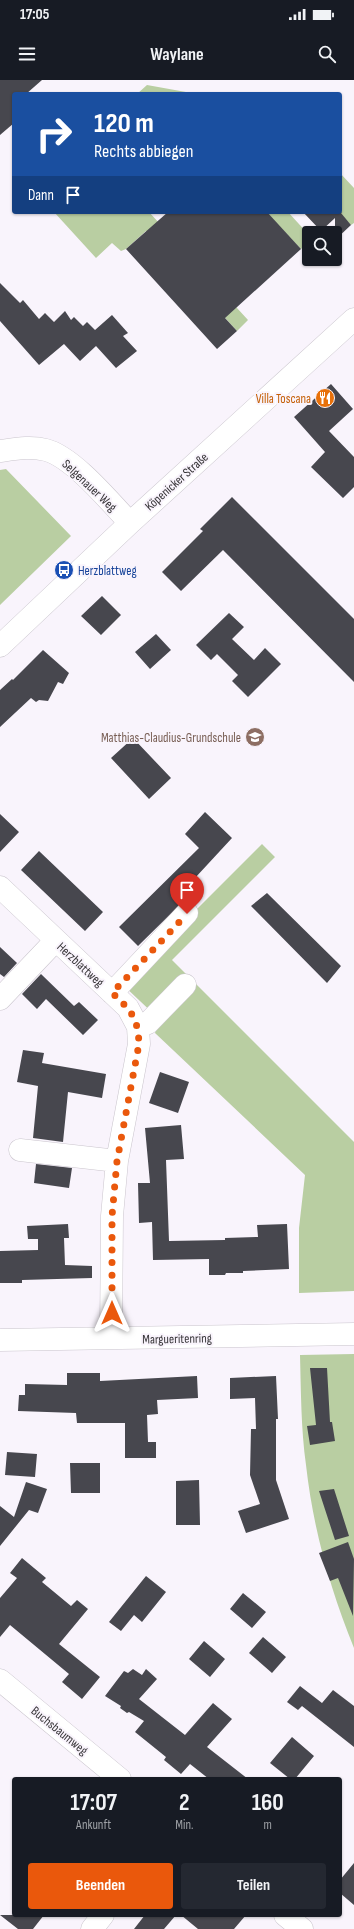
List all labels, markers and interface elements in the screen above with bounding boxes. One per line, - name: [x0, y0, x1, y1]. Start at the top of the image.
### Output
- text: 17:05: [20, 5, 49, 24]
- icon: menu: [16, 43, 38, 65]
- icon: search: [316, 43, 338, 65]
- text: Waylane: [150, 44, 204, 65]
- text: 120 m: [94, 107, 154, 140]
- icon: right: [28, 108, 80, 160]
- text: Rechts abbiegen: [94, 141, 194, 162]
- icon: arrive: [62, 184, 84, 206]
- text: Dann: [28, 186, 54, 205]
- map controls: [302, 226, 342, 266]
- button: search: [302, 226, 342, 266]
- restaurant icon: Villa Toscana: [314, 387, 336, 409]
- place label: Villa Toscana: [256, 391, 311, 407]
- street label: Köpenicker Straße: [142, 449, 212, 514]
- street label: Selgenauer Weg: [59, 456, 120, 515]
- bus stop icon: Herzblattweg: [53, 559, 75, 581]
- place label: Herzblattweg: [78, 563, 137, 579]
- school or university icon: Matthias-Claudius-Grundschule: [244, 726, 266, 748]
- place label: Matthias-Claudius-Grundschule: [101, 730, 241, 746]
- pin: [170, 873, 204, 914]
- icon: arrive: [176, 879, 198, 901]
- street label: Herzblattweg: [53, 939, 107, 991]
- position arrow: [91, 1292, 133, 1334]
- street label: Margueritenring: [142, 1330, 212, 1348]
- street label: Buchsbaumweg: [28, 1703, 91, 1759]
- text: 17:07: [70, 1788, 117, 1817]
- text: 2: [179, 1788, 190, 1817]
- text: 160: [252, 1788, 284, 1817]
- text: Ankunft: [76, 1817, 111, 1833]
- text: Min.: [175, 1817, 193, 1833]
- text: m: [264, 1817, 272, 1833]
- button: Beenden: [28, 1863, 173, 1909]
- button: Teilen: [181, 1863, 326, 1909]

